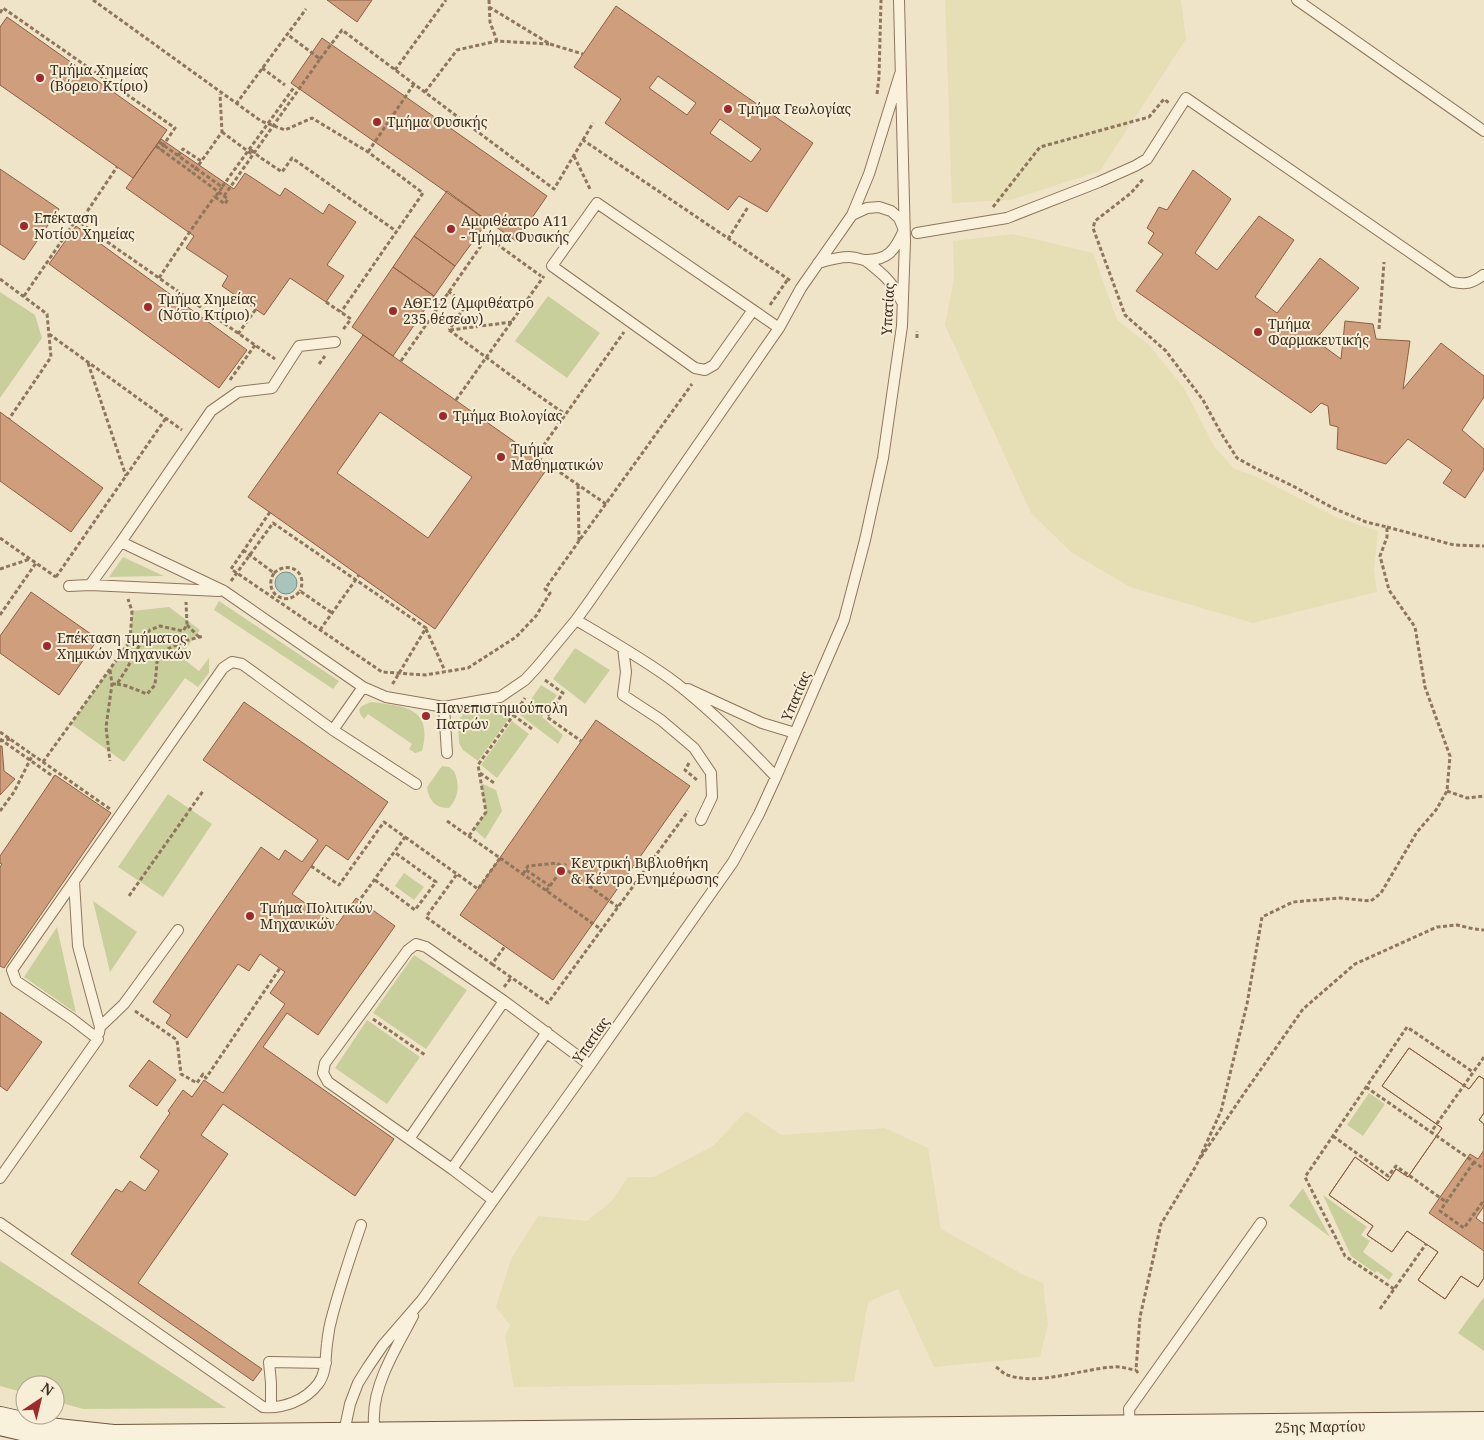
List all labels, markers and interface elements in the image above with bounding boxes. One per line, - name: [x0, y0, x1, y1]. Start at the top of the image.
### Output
- place label: Τμήμα Xημείας (Βόρειο Κτίριο): [50, 60, 149, 95]
- marker: Τμήμα Xημείας (Βόρειο Κτίριο): [34, 72, 46, 84]
- place label: Τμήμα Γεωλογίας: [738, 99, 852, 118]
- marker: Τμήμα Γεωλογίας: [722, 103, 734, 115]
- place label: Τμήμα Φυσικής: [387, 112, 488, 131]
- marker: Τμήμα Φυσικής: [371, 116, 383, 128]
- place label: Επέκταση Νοτίου Χημείας: [34, 208, 135, 243]
- place label: Αμφιθέατρο Α11 - Τμήμα Φυσικής: [461, 211, 570, 246]
- marker: Επέκταση Νοτίου Χημείας: [18, 220, 30, 232]
- marker: Αμφιθέατρο Α11 - Τμήμα Φυσικής: [445, 223, 457, 235]
- street label: Υπατίας: [877, 282, 898, 337]
- place label: Τμήμα Χημείας (Νότιο Κτίριο): [158, 289, 257, 324]
- place label: ΑΘΕ12 (Αμφιθέατρο 235 θέσεων): [403, 293, 534, 328]
- marker: Τμήμα Χημείας (Νότιο Κτίριο): [142, 301, 154, 313]
- marker: ΑΘΕ12 (Αμφιθέατρο 235 θέσεων): [387, 305, 399, 317]
- place label: Τμήμα Φαρμακευτικής: [1268, 314, 1369, 349]
- marker: Τμήμα Φαρμακευτικής: [1252, 326, 1264, 338]
- place label: Τμήμα Βιολογίας: [453, 406, 563, 425]
- marker: Τμήμα Βιολογίας: [437, 410, 449, 422]
- place label: Τμήμα Μαθηματικών: [511, 439, 603, 474]
- marker: Τμήμα Μαθηματικών: [495, 451, 507, 463]
- place label: Επέκταση τμήματος Χημικών Μηχανικών: [57, 628, 191, 663]
- marker: Επέκταση τμήματος Χημικών Μηχανικών: [41, 640, 53, 652]
- street label: Υπατίας: [776, 668, 815, 725]
- place label: Πανεπιστημιούπολη Πατρών: [436, 698, 568, 733]
- marker: Πανεπιστημιούπολη Πατρών: [420, 710, 432, 722]
- place label: Κεντρική Βιβλιοθήκη & Κέντρο Ενημέρωσης: [571, 853, 719, 888]
- marker: Κεντρική Βιβλιοθήκη & Κέντρο Ενημέρωσης: [555, 865, 567, 877]
- place label: Τμήμα Πολιτικών Μηχανικών: [260, 898, 373, 933]
- marker: Τμήμα Πολιτικών Μηχανικών: [244, 910, 256, 922]
- street label: Υπατίας: [567, 1013, 614, 1067]
- north arrow: [15, 1375, 65, 1425]
- text: N: [38, 1378, 58, 1400]
- street label: 25ης Μαρτίου: [1274, 1416, 1366, 1437]

